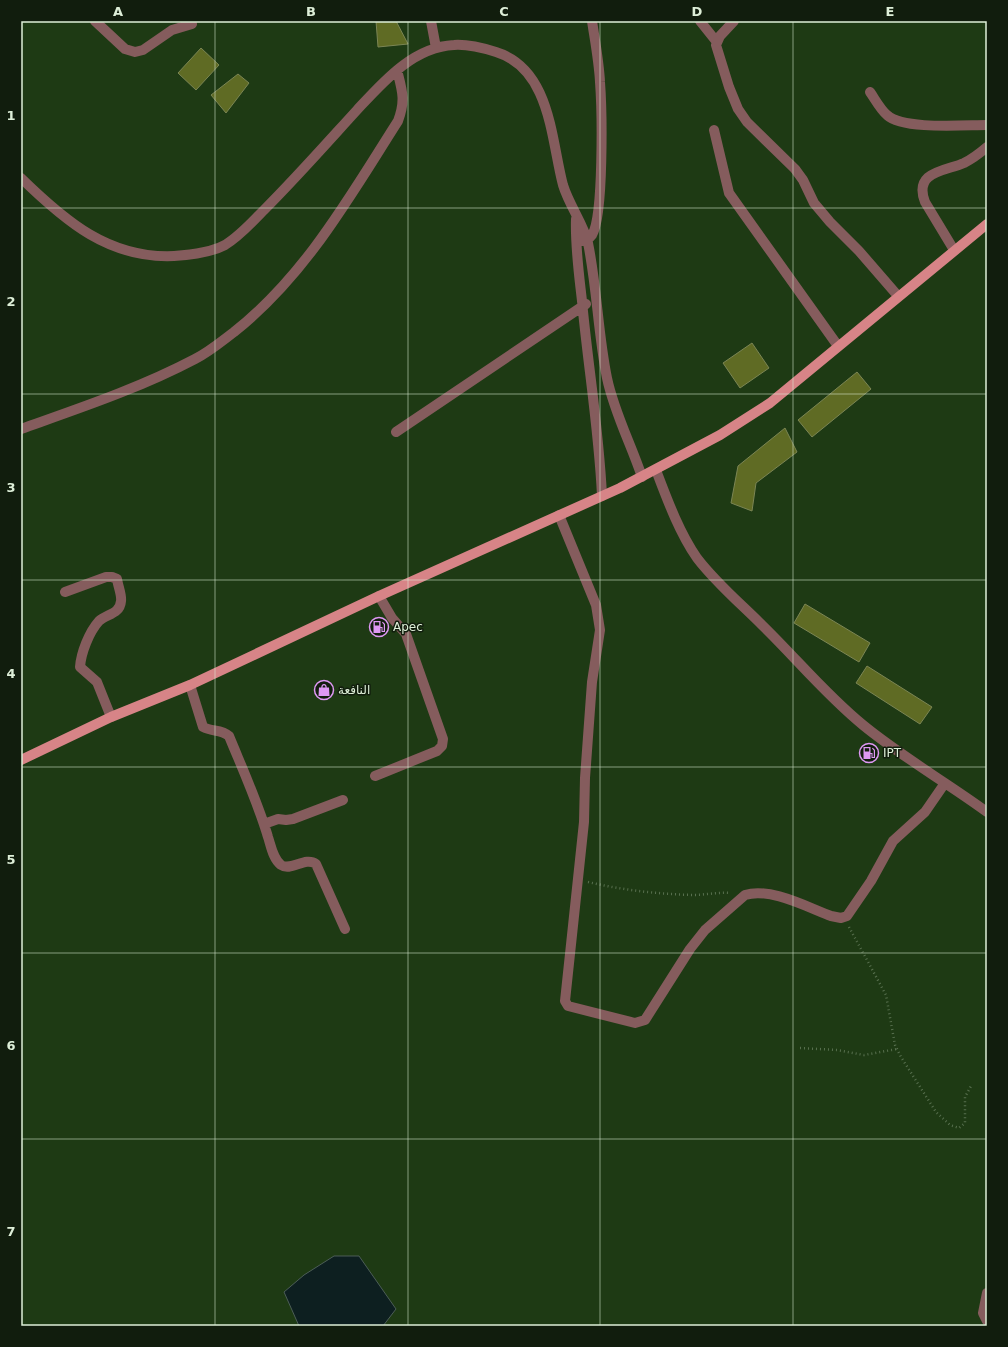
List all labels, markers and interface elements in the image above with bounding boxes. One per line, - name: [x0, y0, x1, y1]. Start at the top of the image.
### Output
- text: A: [113, 4, 123, 19]
- text: B: [306, 4, 316, 19]
- text: C: [499, 4, 509, 19]
- text: D: [692, 4, 703, 19]
- text: E: [886, 4, 894, 19]
- text: 1: [6, 108, 16, 123]
- text: 2: [6, 294, 16, 309]
- text: 3: [6, 480, 16, 495]
- fuel station icon: Apec: [368, 616, 390, 638]
- place label: Apec: [393, 620, 423, 634]
- text: 4: [6, 666, 16, 681]
- shop icon: النافعة: [313, 679, 335, 701]
- place label: النافعة: [338, 683, 370, 697]
- fuel station icon: IPT: [858, 742, 880, 764]
- place label: IPT: [883, 746, 902, 760]
- text: 5: [6, 852, 16, 867]
- text: 6: [6, 1038, 16, 1053]
- text: 7: [6, 1224, 16, 1239]

